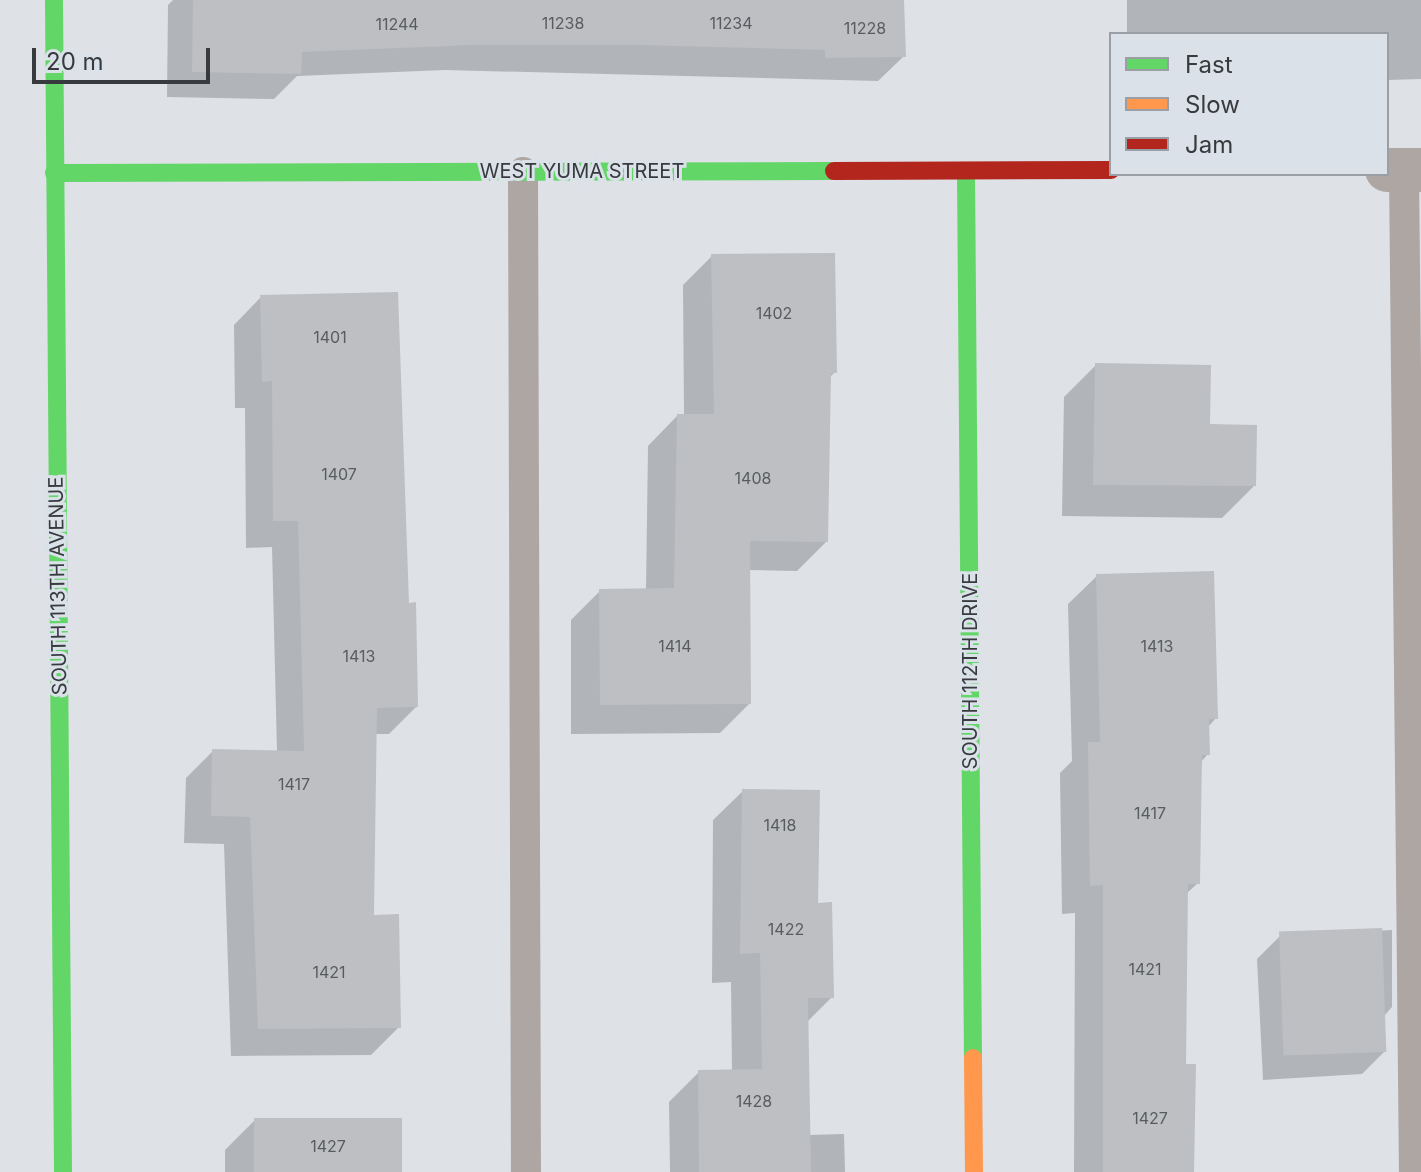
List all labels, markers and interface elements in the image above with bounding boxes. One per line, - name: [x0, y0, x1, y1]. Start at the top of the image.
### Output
- house number: 11238: [542, 13, 584, 33]
- house number: 11234: [710, 13, 752, 33]
- house number: 11244: [375, 14, 419, 34]
- house number: 11228: [844, 18, 886, 38]
- scale bar: [36, 32, 214, 82]
- legend: [1109, 32, 1389, 176]
- text: 20 m: [46, 47, 104, 76]
- text: Fast: [1185, 50, 1233, 79]
- text: Slow: [1185, 90, 1240, 119]
- text: Jam: [1185, 130, 1233, 159]
- street label: WEST YUMA STREET: [480, 159, 684, 183]
- house number: 1402: [756, 303, 792, 323]
- house number: 1401: [313, 327, 347, 347]
- house number: 1407: [321, 464, 357, 484]
- house number: 1408: [735, 468, 771, 488]
- street label: SOUTH 113TH AVENUE: [44, 476, 72, 696]
- street label: SOUTH 112TH DRIVE: [958, 573, 982, 769]
- house number: 1414: [658, 636, 692, 656]
- house number: 1413: [1141, 636, 1173, 656]
- house number: 1413: [343, 646, 375, 666]
- house number: 1417: [278, 774, 310, 794]
- house number: 1417: [1134, 803, 1166, 823]
- house number: 1418: [764, 815, 796, 835]
- house number: 1422: [768, 919, 804, 939]
- house number: 1421: [1128, 959, 1162, 979]
- house number: 1421: [312, 962, 346, 982]
- house number: 1428: [736, 1091, 772, 1111]
- house number: 1427: [1132, 1108, 1168, 1128]
- house number: 1427: [310, 1136, 346, 1156]

